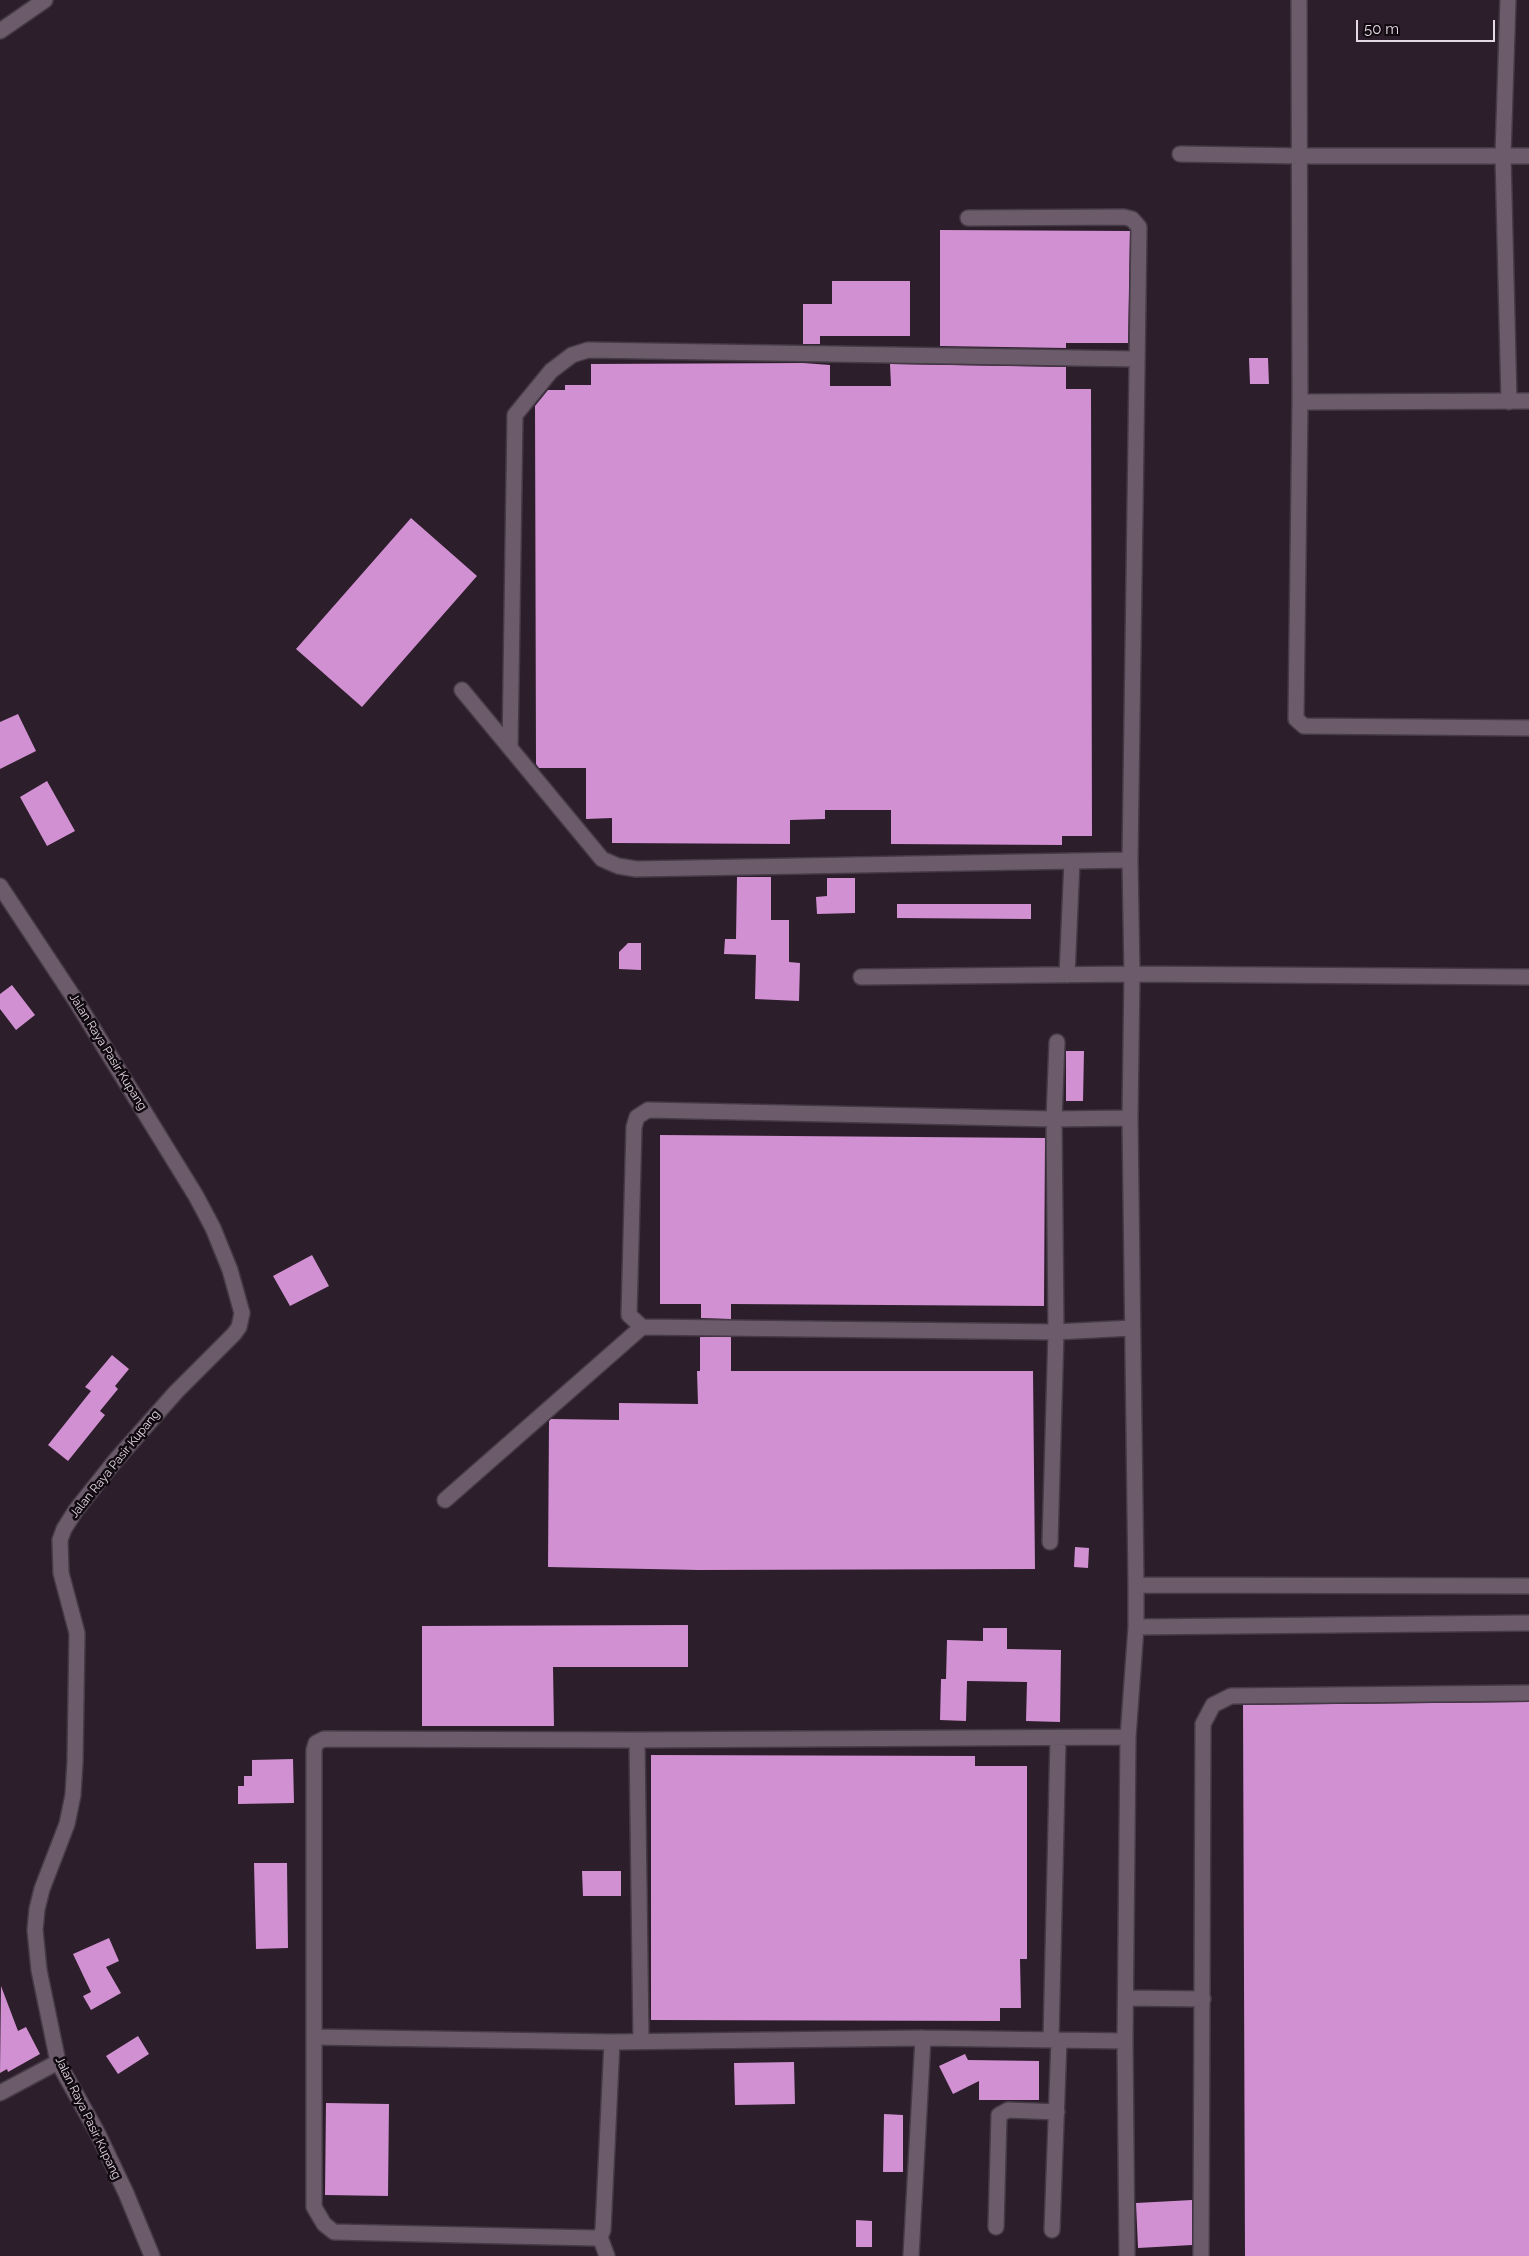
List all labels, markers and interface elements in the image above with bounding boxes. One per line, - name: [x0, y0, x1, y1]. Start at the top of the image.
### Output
- scale bar: [1359, 10, 1498, 42]
- text: 50 m: [1364, 20, 1399, 38]
- street label: Jalan Raya Pasir Kupang: [66, 991, 150, 1113]
- street label: Jalan Raya Pasir Kupang: [67, 1407, 163, 1521]
- street label: Jalan Raya Pasir Kupang: [52, 2054, 124, 2182]

